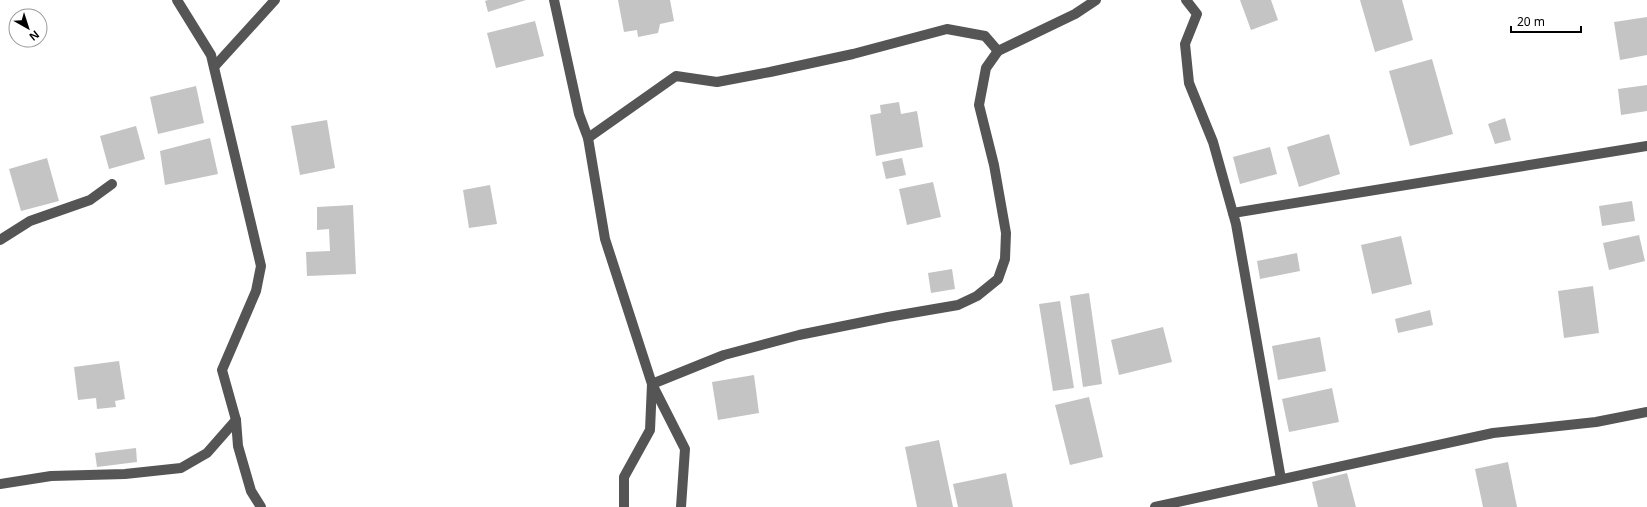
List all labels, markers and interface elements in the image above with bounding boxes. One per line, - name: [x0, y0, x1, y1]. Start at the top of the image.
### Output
- north arrow: [8, 8, 48, 48]
- scale bar: [1511, 8, 1581, 34]
- text: 20 m: [1517, 13, 1545, 30]
- text: N: [26, 28, 43, 45]

